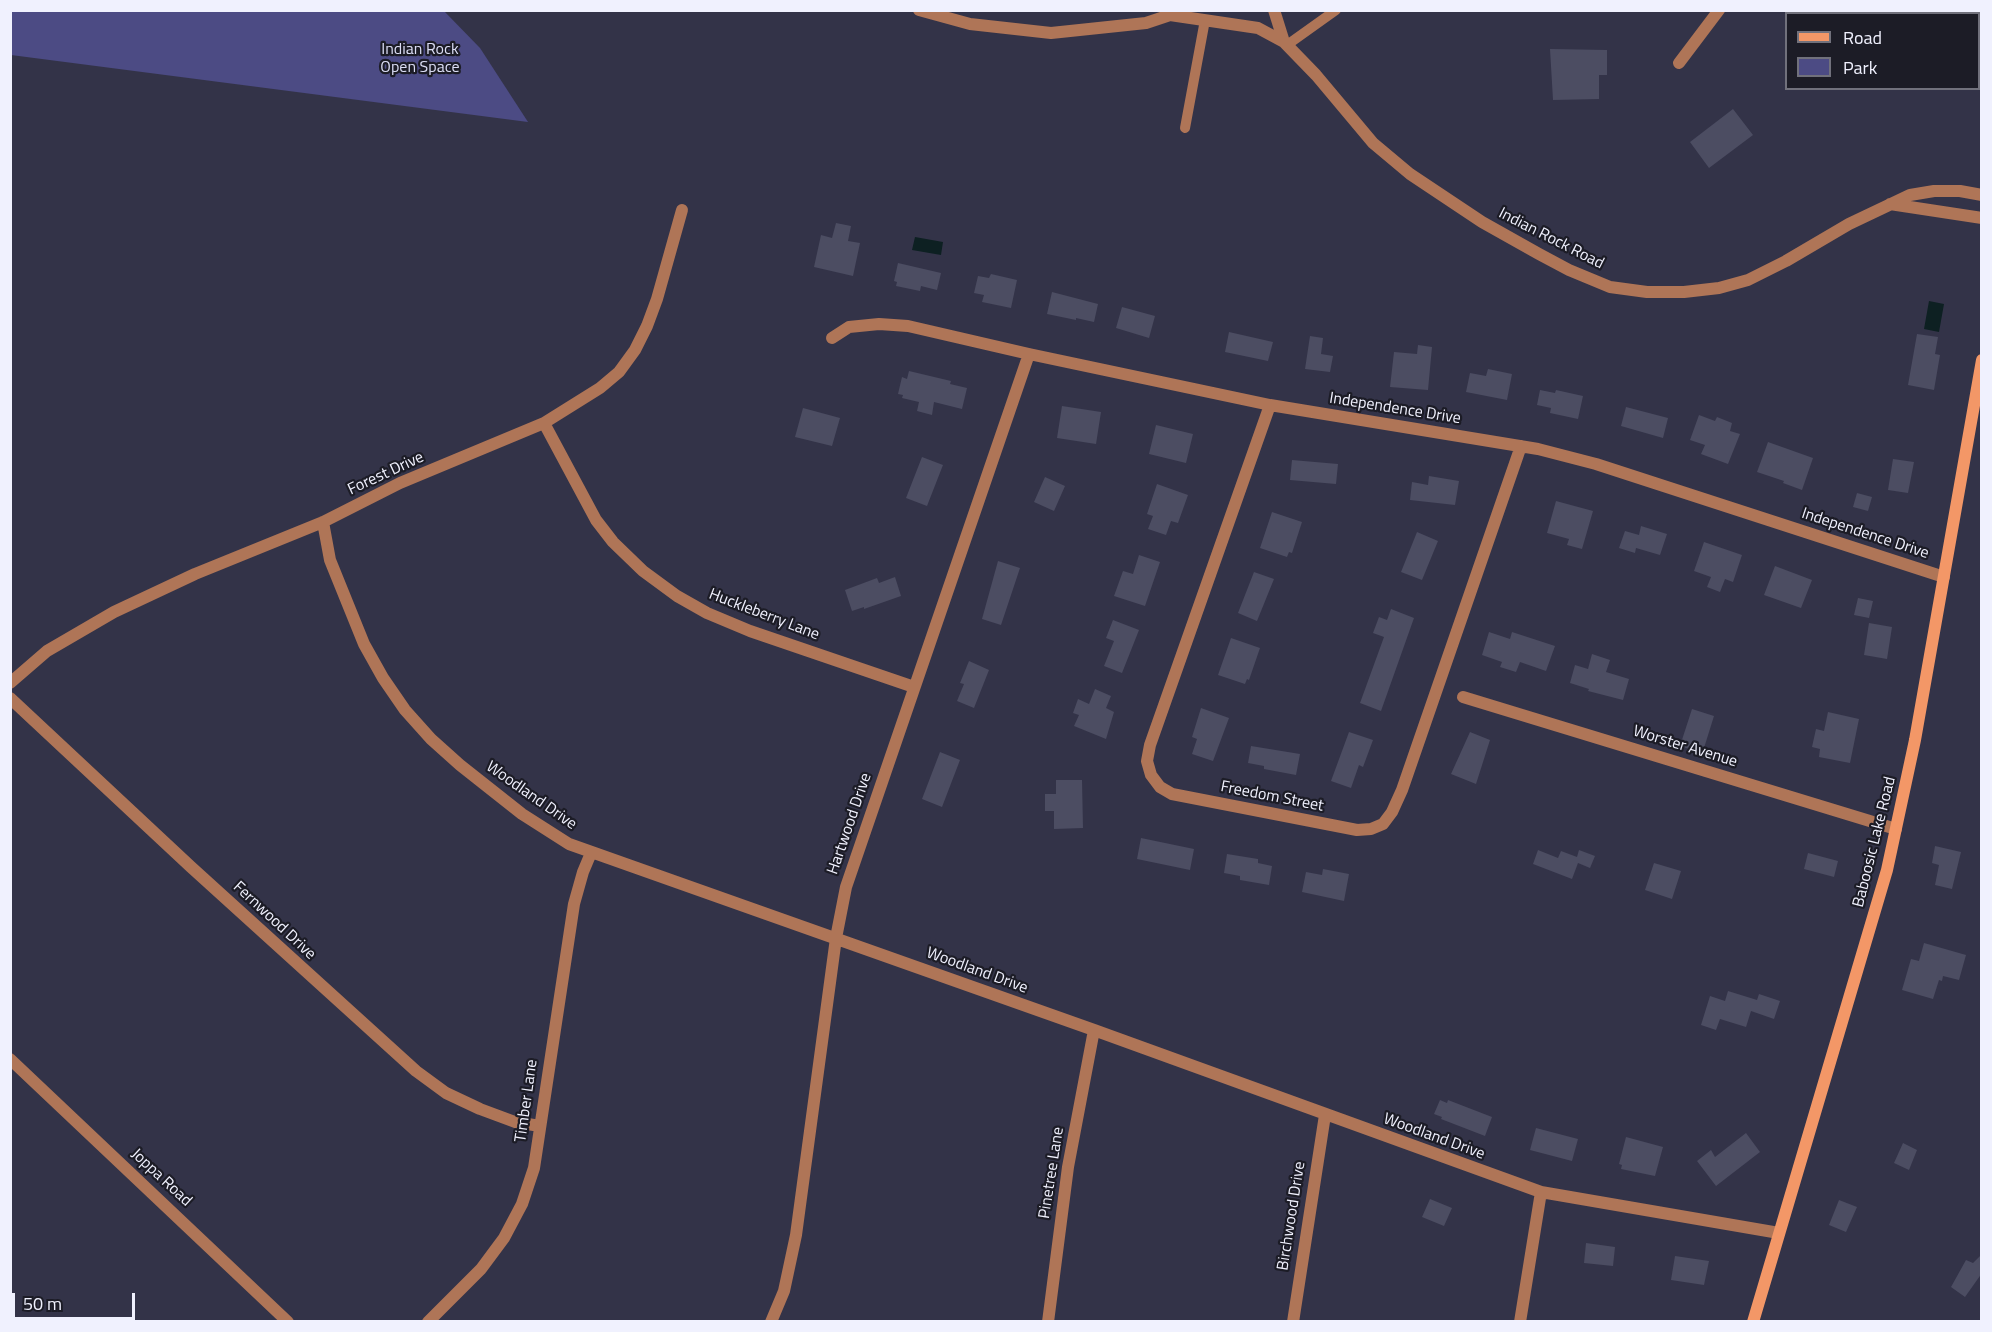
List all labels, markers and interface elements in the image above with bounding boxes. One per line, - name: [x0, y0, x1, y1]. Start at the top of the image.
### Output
- legend: [1785, 12, 1980, 90]
- text: Road: [1843, 24, 1882, 51]
- park label: Indian Rock Open Space: [380, 40, 460, 78]
- text: Park: [1843, 54, 1877, 81]
- street label: Indian Rock Road: [1495, 204, 1607, 274]
- street label: Independence Drive: [1328, 389, 1462, 429]
- street label: Forest Drive: [345, 448, 427, 500]
- street label: Independence Drive: [1799, 504, 1931, 564]
- street label: Huckleberry Lane: [706, 585, 822, 645]
- street label: Worster Avenue: [1631, 722, 1739, 772]
- street label: Woodland Drive: [482, 758, 580, 834]
- street label: Hartwood Drive: [824, 771, 876, 877]
- street label: Baboosic Lake Road: [1849, 775, 1901, 909]
- street label: Freedom Street: [1219, 778, 1325, 816]
- street label: Fernwood Drive: [229, 878, 319, 964]
- street label: Woodland Drive: [924, 944, 1030, 998]
- street label: Timber Lane: [512, 1058, 542, 1144]
- street label: Woodland Drive: [1381, 1110, 1487, 1164]
- street label: Pinetree Lane: [1035, 1126, 1069, 1220]
- street label: Joppa Road: [127, 1145, 195, 1211]
- street label: Birchwood Drive: [1274, 1160, 1310, 1272]
- scale bar: [15, 1281, 138, 1319]
- text: 50 m: [23, 1290, 62, 1317]

